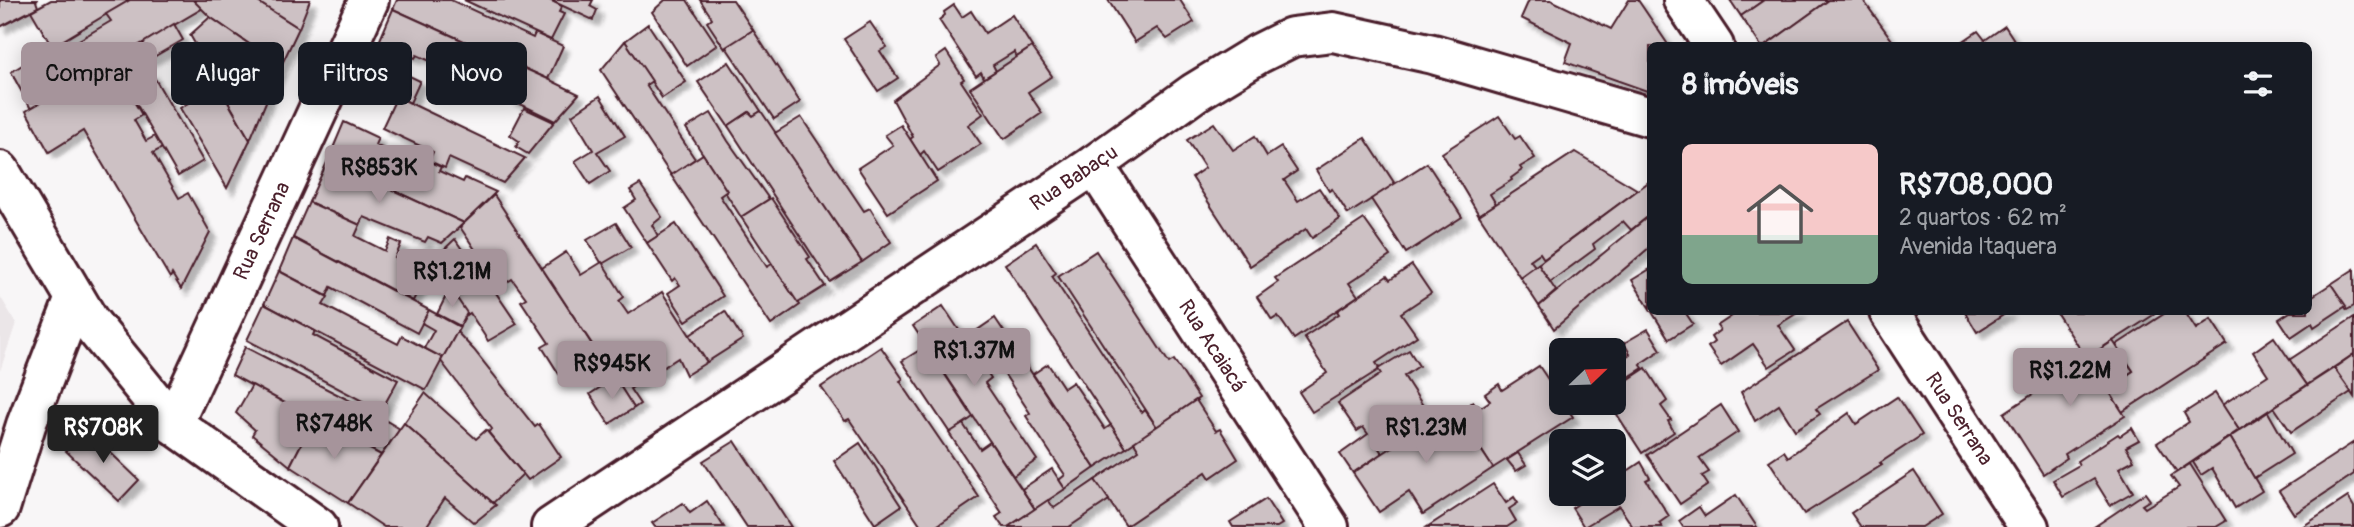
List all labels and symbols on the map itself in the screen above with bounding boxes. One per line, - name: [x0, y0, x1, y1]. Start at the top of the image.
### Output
- street label: Rua Babaçu: [1025, 139, 1123, 217]
- pin: R$853K: [322, 146, 436, 205]
- street label: Rua Serrana: [227, 178, 297, 284]
- pin: R$1.21M: [387, 250, 517, 309]
- street label: Rua Acaiacá: [1172, 295, 1252, 397]
- pin: R$1.37M: [909, 328, 1039, 388]
- north arrow: [1549, 338, 1626, 415]
- pin: R$945K: [555, 342, 669, 401]
- pin: R$1.22M: [2005, 348, 2135, 408]
- street label: Rua Serrana: [1919, 367, 1999, 471]
- pin: R$748K: [277, 402, 391, 461]
- pin: R$708K: [46, 406, 160, 465]
- pin: R$1.23M: [1361, 406, 1491, 465]

